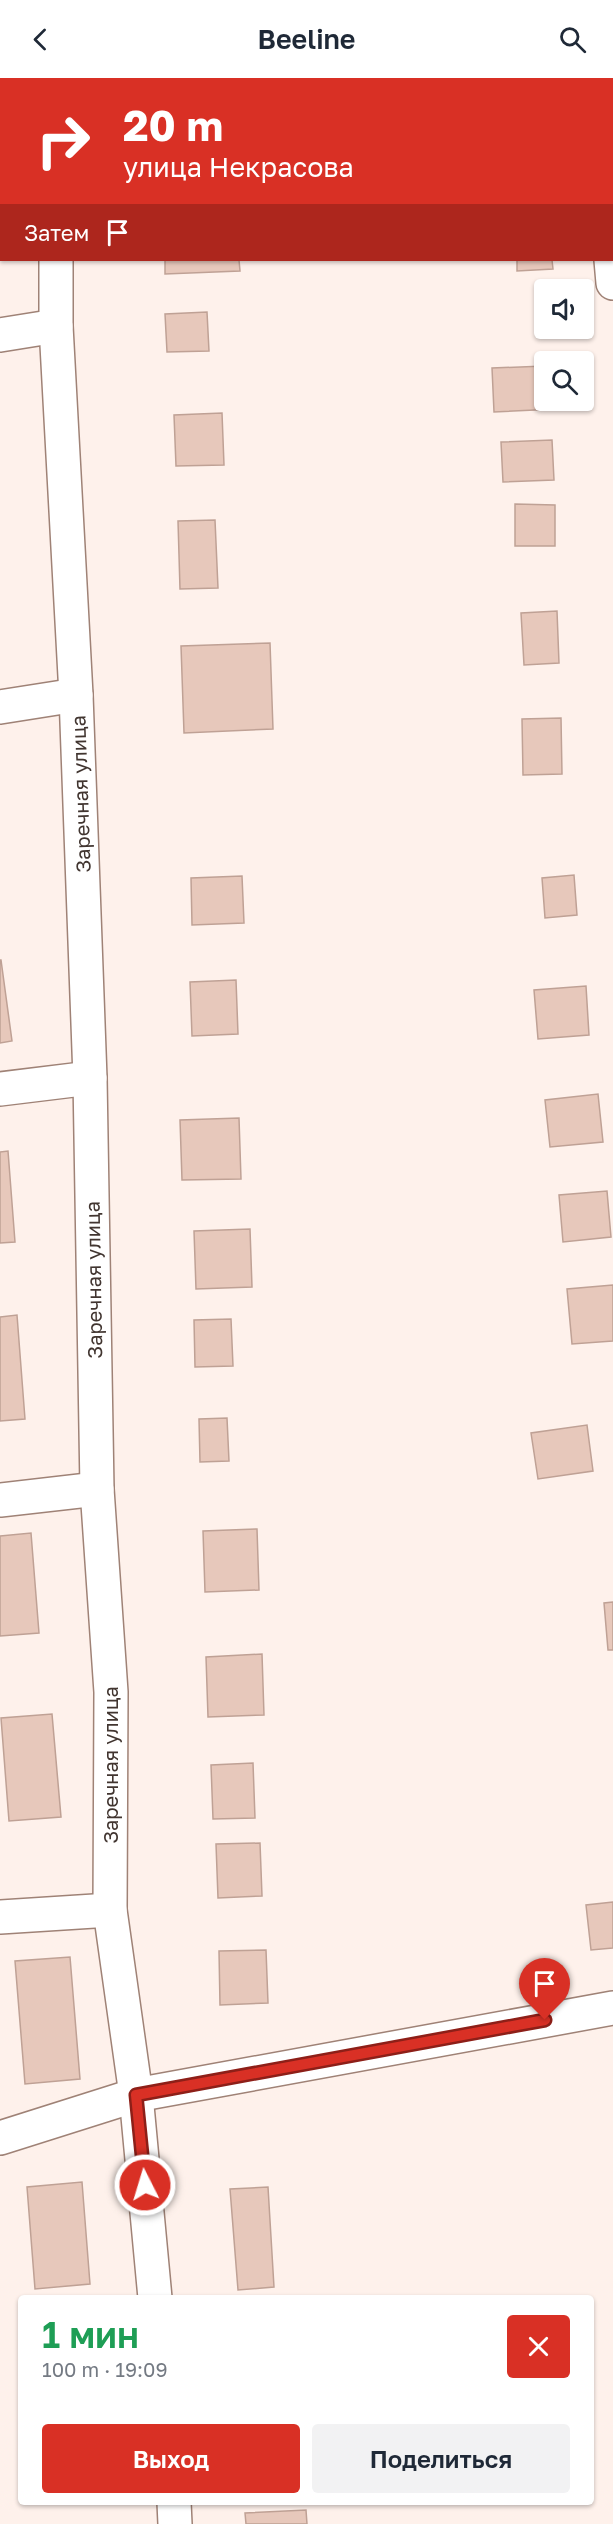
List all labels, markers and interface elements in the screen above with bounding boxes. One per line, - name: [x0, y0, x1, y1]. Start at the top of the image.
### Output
- icon: back: [24, 23, 57, 56]
- text: Beeline: [258, 23, 355, 55]
- icon: search: [556, 23, 589, 56]
- text: 20 m: [123, 100, 223, 150]
- icon: right: [24, 102, 102, 180]
- text: улица Некрасова: [123, 151, 354, 183]
- icon: arrive: [101, 216, 134, 249]
- text: Затем: [24, 219, 89, 246]
- map controls: [534, 279, 594, 411]
- button: sound: [534, 279, 594, 339]
- button: search: [534, 351, 594, 411]
- street label: Заречная улица: [65, 715, 95, 873]
- street label: Заречная улица: [80, 1201, 106, 1359]
- street label: Заречная улица: [98, 1686, 122, 1844]
- pin: [519, 1958, 570, 2020]
- icon: arrive: [528, 1967, 561, 2000]
- position arrow: [113, 2153, 177, 2217]
- text: 1 мин: [42, 2313, 139, 2356]
- button: close: [507, 2315, 570, 2378]
- text: 100 m · 19:09: [42, 2357, 168, 2381]
- button: Выход: [42, 2424, 300, 2493]
- button: Поделиться: [312, 2424, 570, 2493]

